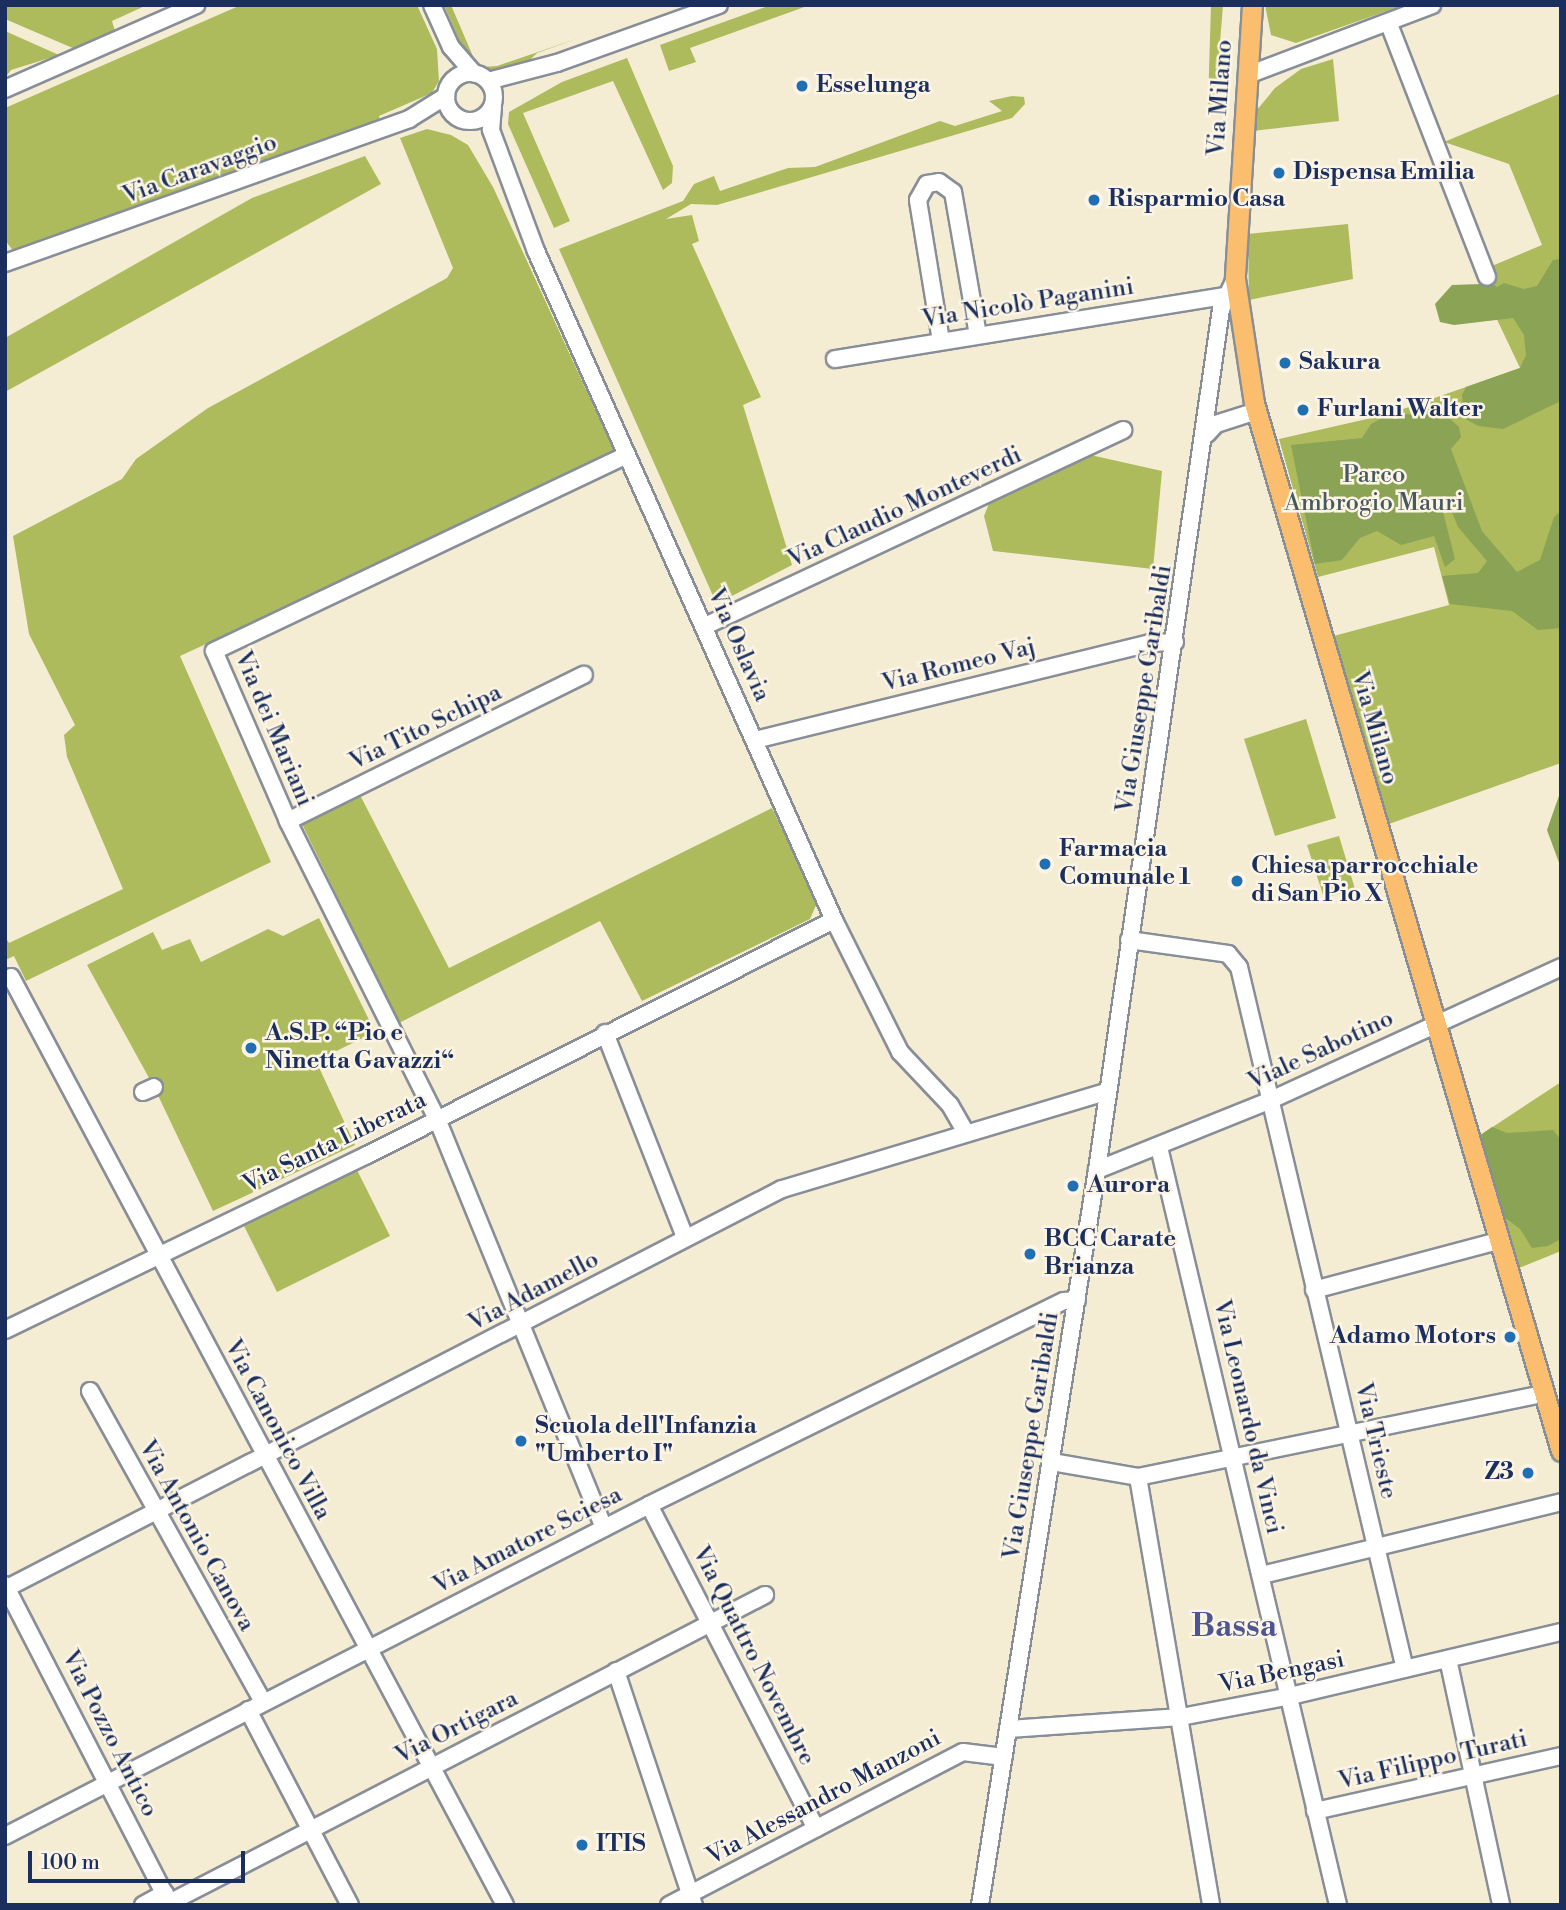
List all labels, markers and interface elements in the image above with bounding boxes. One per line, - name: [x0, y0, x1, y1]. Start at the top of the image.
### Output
- street label: Via Milano: [1203, 39, 1239, 157]
- place label: Esselunga: [816, 72, 930, 100]
- marker: Esselunga: [794, 78, 810, 94]
- street label: Via Caravaggio: [119, 129, 281, 211]
- place label: Dispensa Emilia: [1293, 159, 1475, 187]
- marker: Dispensa Emilia: [1271, 165, 1287, 181]
- place label: Risparmio Casa: [1108, 186, 1285, 214]
- marker: Risparmio Casa: [1086, 192, 1102, 208]
- street label: Via Nicolò Paganini: [920, 273, 1136, 335]
- place label: Sakura: [1299, 349, 1381, 377]
- marker: Sakura: [1277, 355, 1293, 371]
- place label: Furlani Walter: [1317, 396, 1483, 424]
- marker: Furlani Walter: [1295, 402, 1311, 418]
- street label: Via Claudio Monteverdi: [783, 441, 1027, 575]
- park label: Parco Ambrogio Mauri: [1284, 462, 1464, 518]
- street label: Via Giuseppe Garibaldi: [1111, 563, 1179, 815]
- street label: Via Oslavia: [700, 584, 776, 706]
- street label: Via Romeo Vaj: [879, 633, 1039, 699]
- street label: Via dei Mariani: [227, 647, 319, 811]
- street label: Via Milano: [1344, 668, 1404, 788]
- street label: Via Tito Schipa: [345, 679, 507, 777]
- place label: Farmacia Comunale 1: [1059, 836, 1191, 892]
- place label: Chiesa parrocchiale di San Pio X: [1251, 853, 1478, 909]
- marker: Farmacia Comunale 1: [1037, 856, 1053, 872]
- marker: Chiesa parrocchiale di San Pio X: [1229, 873, 1245, 889]
- street label: Viale Sabotino: [1244, 1005, 1398, 1097]
- place label: A.S.P. “Pio e Ninetta Gavazzi“: [265, 1020, 455, 1076]
- marker: A.S.P. “Pio e Ninetta Gavazzi“: [243, 1040, 259, 1056]
- street label: Via Santa Liberata: [239, 1086, 431, 1200]
- place label: Aurora: [1087, 1172, 1170, 1200]
- marker: Aurora: [1065, 1178, 1081, 1194]
- place label: BCC Carate Brianza: [1044, 1226, 1176, 1282]
- street label: Via Adamello: [464, 1246, 604, 1338]
- marker: BCC Carate Brianza: [1022, 1246, 1038, 1262]
- street label: Via Leonardo da Vinci: [1206, 1297, 1288, 1537]
- street label: Via Giuseppe Garibaldi: [998, 1310, 1066, 1562]
- place label: Adamo Motors: [1330, 1323, 1496, 1351]
- marker: Adamo Motors: [1502, 1329, 1518, 1345]
- street label: Via Canonico Villa: [217, 1335, 337, 1525]
- street label: Via Trieste: [1348, 1380, 1402, 1502]
- place label: Scuola dell'Infanzia "Umberto I": [535, 1413, 757, 1469]
- marker: Scuola dell'Infanzia "Umberto I": [513, 1433, 529, 1449]
- street label: Via Antonio Canova: [132, 1435, 260, 1637]
- place label: Z3: [1485, 1459, 1514, 1487]
- marker: Z3: [1520, 1465, 1536, 1481]
- street label: Via Amatore Sciesa: [429, 1481, 627, 1601]
- street label: Via Quattro Novembre: [685, 1542, 821, 1770]
- district label: Bassa: [1191, 1607, 1277, 1645]
- street label: Via Pozzo Antico: [55, 1646, 163, 1822]
- street label: Via Bengasi: [1217, 1646, 1347, 1700]
- street label: Via Ortigara: [391, 1685, 523, 1771]
- street label: Via Alessandro Manzoni: [702, 1724, 946, 1872]
- street label: Via Filippo Turati: [1336, 1725, 1530, 1797]
- place label: ITIS: [596, 1831, 646, 1859]
- scale bar: [32, 1836, 248, 1880]
- marker: ITIS: [574, 1837, 590, 1853]
- text: 100 m: [41, 1850, 100, 1876]

